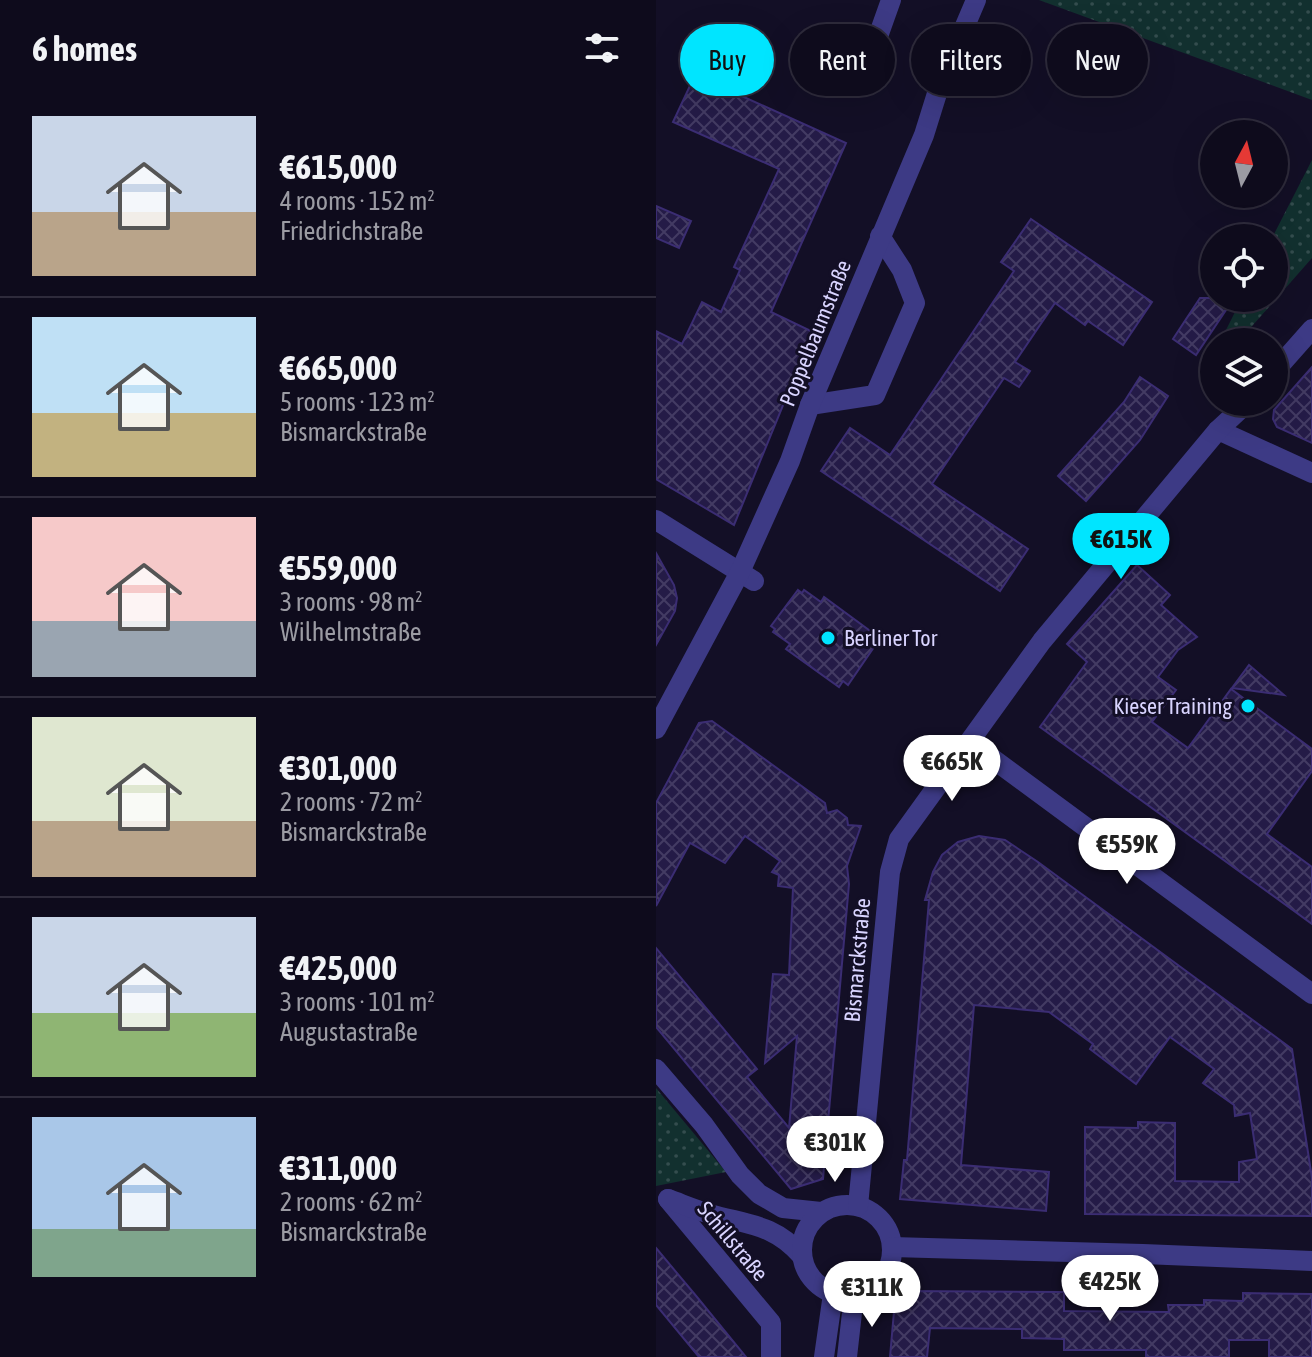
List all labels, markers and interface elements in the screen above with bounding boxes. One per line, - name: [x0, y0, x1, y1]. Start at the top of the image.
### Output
- chip: Buy: [680, 24, 774, 96]
- chip: Rent: [790, 24, 895, 96]
- chip: Filters: [911, 24, 1031, 96]
- chip: New: [1047, 24, 1148, 96]
- icon: filters: [580, 26, 624, 70]
- text: 6 homes: [32, 29, 137, 68]
- north arrow: [1200, 120, 1288, 208]
- map controls: [1200, 120, 1288, 416]
- text: €615,000: [280, 147, 397, 186]
- icon: home: [96, 148, 192, 244]
- text: 4 rooms · 152 m²: [280, 186, 435, 216]
- text: Friedrichstraße: [280, 216, 423, 246]
- button: locate: [1200, 224, 1288, 312]
- street label: Poppelbaumstraße: [774, 256, 856, 410]
- button: layers: [1200, 328, 1288, 416]
- text: €665,000: [280, 348, 397, 387]
- icon: home: [96, 349, 192, 445]
- text: 5 rooms · 123 m²: [280, 387, 435, 417]
- text: Bismarckstraße: [280, 417, 427, 447]
- pin: €615K: [1065, 513, 1177, 581]
- text: €615K: [1090, 524, 1152, 554]
- text: €559,000: [280, 548, 397, 587]
- icon: home: [96, 549, 192, 645]
- text: 3 rooms · 98 m²: [280, 587, 422, 617]
- text: Wilhelmstraße: [280, 617, 422, 647]
- place label: Berliner Tor: [844, 625, 938, 651]
- marker: Berliner Tor: [819, 629, 837, 647]
- place label: Kieser Training: [1113, 693, 1233, 719]
- marker: Kieser Training: [1239, 697, 1257, 715]
- pin: €665K: [896, 735, 1008, 803]
- text: €665K: [921, 746, 983, 776]
- text: €301,000: [280, 748, 397, 787]
- icon: home: [96, 749, 192, 845]
- text: 2 rooms · 72 m²: [280, 787, 422, 817]
- text: Bismarckstraße: [280, 817, 427, 847]
- pin: €559K: [1071, 818, 1183, 886]
- text: €559K: [1096, 829, 1158, 859]
- street label: Bismarckstraße: [839, 897, 875, 1023]
- text: €425,000: [280, 948, 397, 987]
- icon: home: [96, 949, 192, 1045]
- text: 3 rooms · 101 m²: [280, 987, 435, 1017]
- text: Augustastraße: [280, 1017, 418, 1047]
- pin: €301K: [779, 1116, 891, 1184]
- text: €301K: [804, 1127, 866, 1157]
- text: €311,000: [280, 1148, 397, 1187]
- icon: home: [96, 1149, 192, 1245]
- text: 2 rooms · 62 m²: [280, 1187, 422, 1217]
- street label: Schillstraße: [692, 1196, 774, 1286]
- text: Bismarckstraße: [280, 1217, 427, 1247]
- pin: €425K: [1054, 1255, 1166, 1323]
- pin: €311K: [816, 1261, 928, 1329]
- text: €425K: [1079, 1266, 1141, 1296]
- text: €311K: [841, 1272, 903, 1302]

